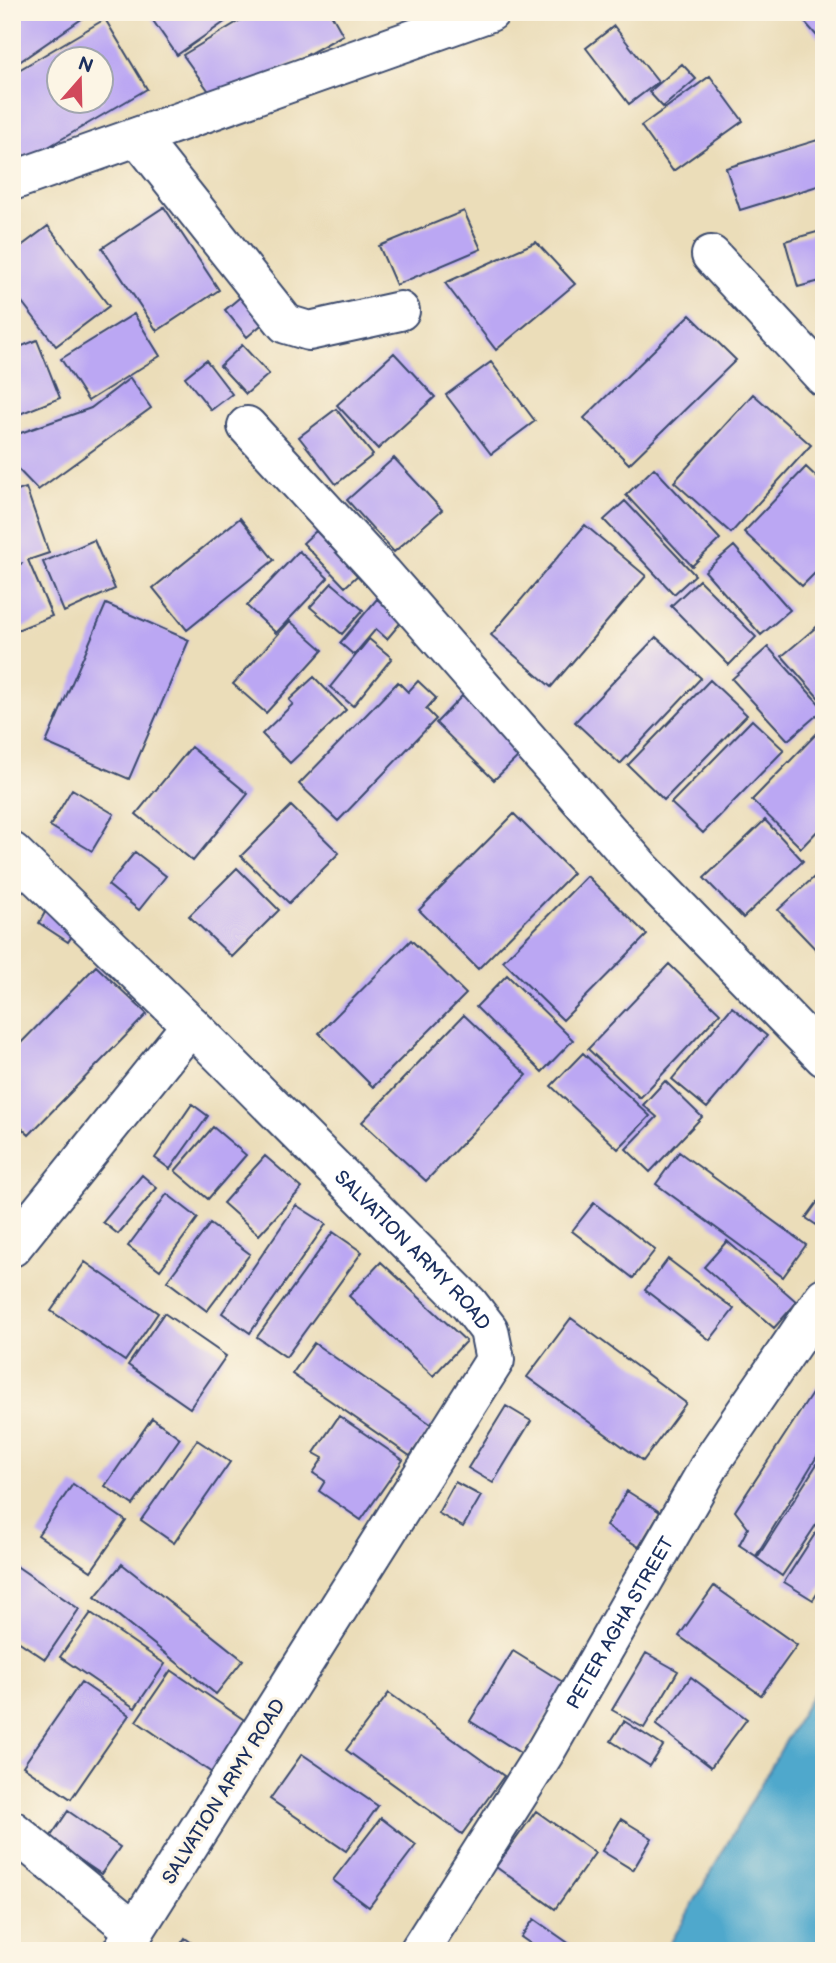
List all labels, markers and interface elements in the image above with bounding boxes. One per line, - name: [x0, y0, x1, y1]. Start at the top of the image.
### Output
- north arrow: [46, 46, 116, 116]
- text: N: [75, 52, 96, 79]
- street label: SALVATION ARMY ROAD: [329, 1166, 495, 1335]
- street label: PETER AGHA STREET: [562, 1532, 680, 1714]
- street label: SALVATION ARMY ROAD: [158, 1695, 291, 1889]

